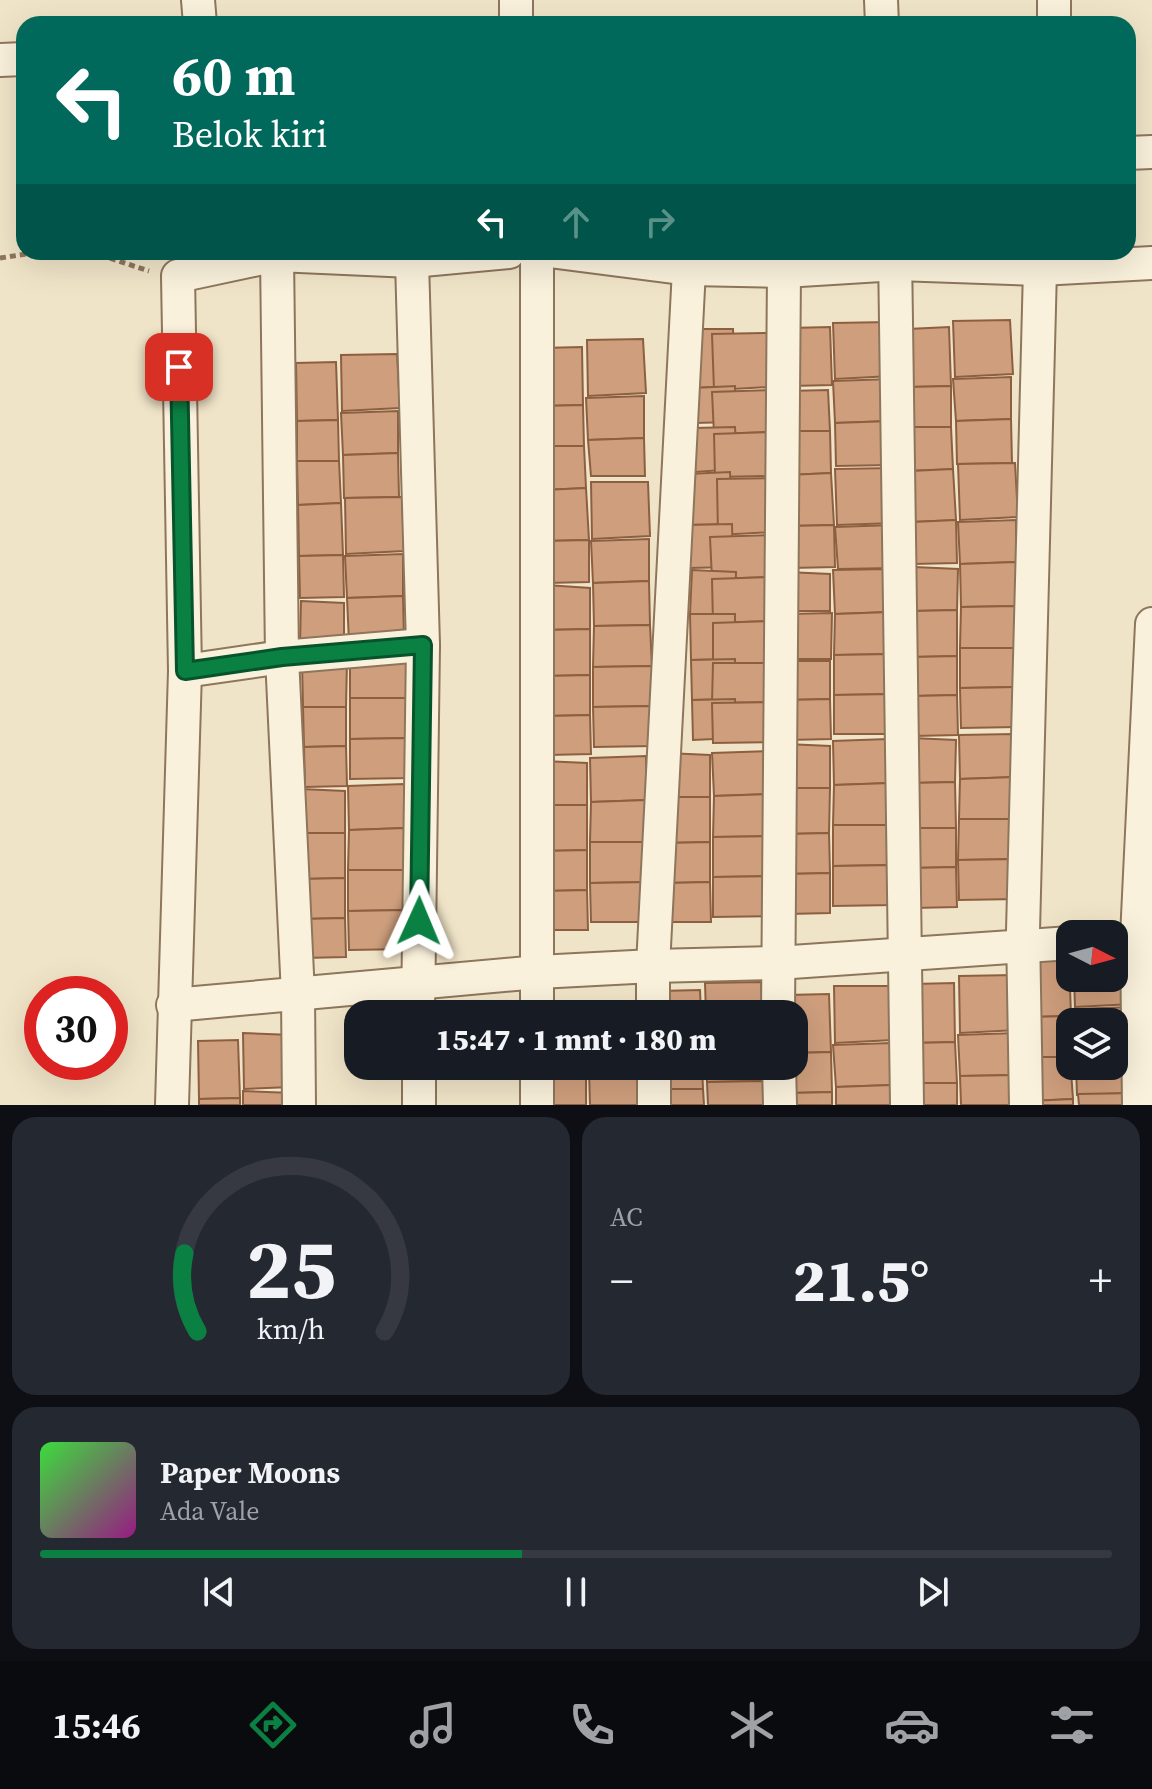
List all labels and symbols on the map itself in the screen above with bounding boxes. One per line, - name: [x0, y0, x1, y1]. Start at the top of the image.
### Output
- pin: [145, 333, 213, 401]
- position arrow: [377, 879, 461, 963]
- north arrow: [1056, 920, 1128, 992]
- speed limit sign: 30: [24, 976, 128, 1080]

